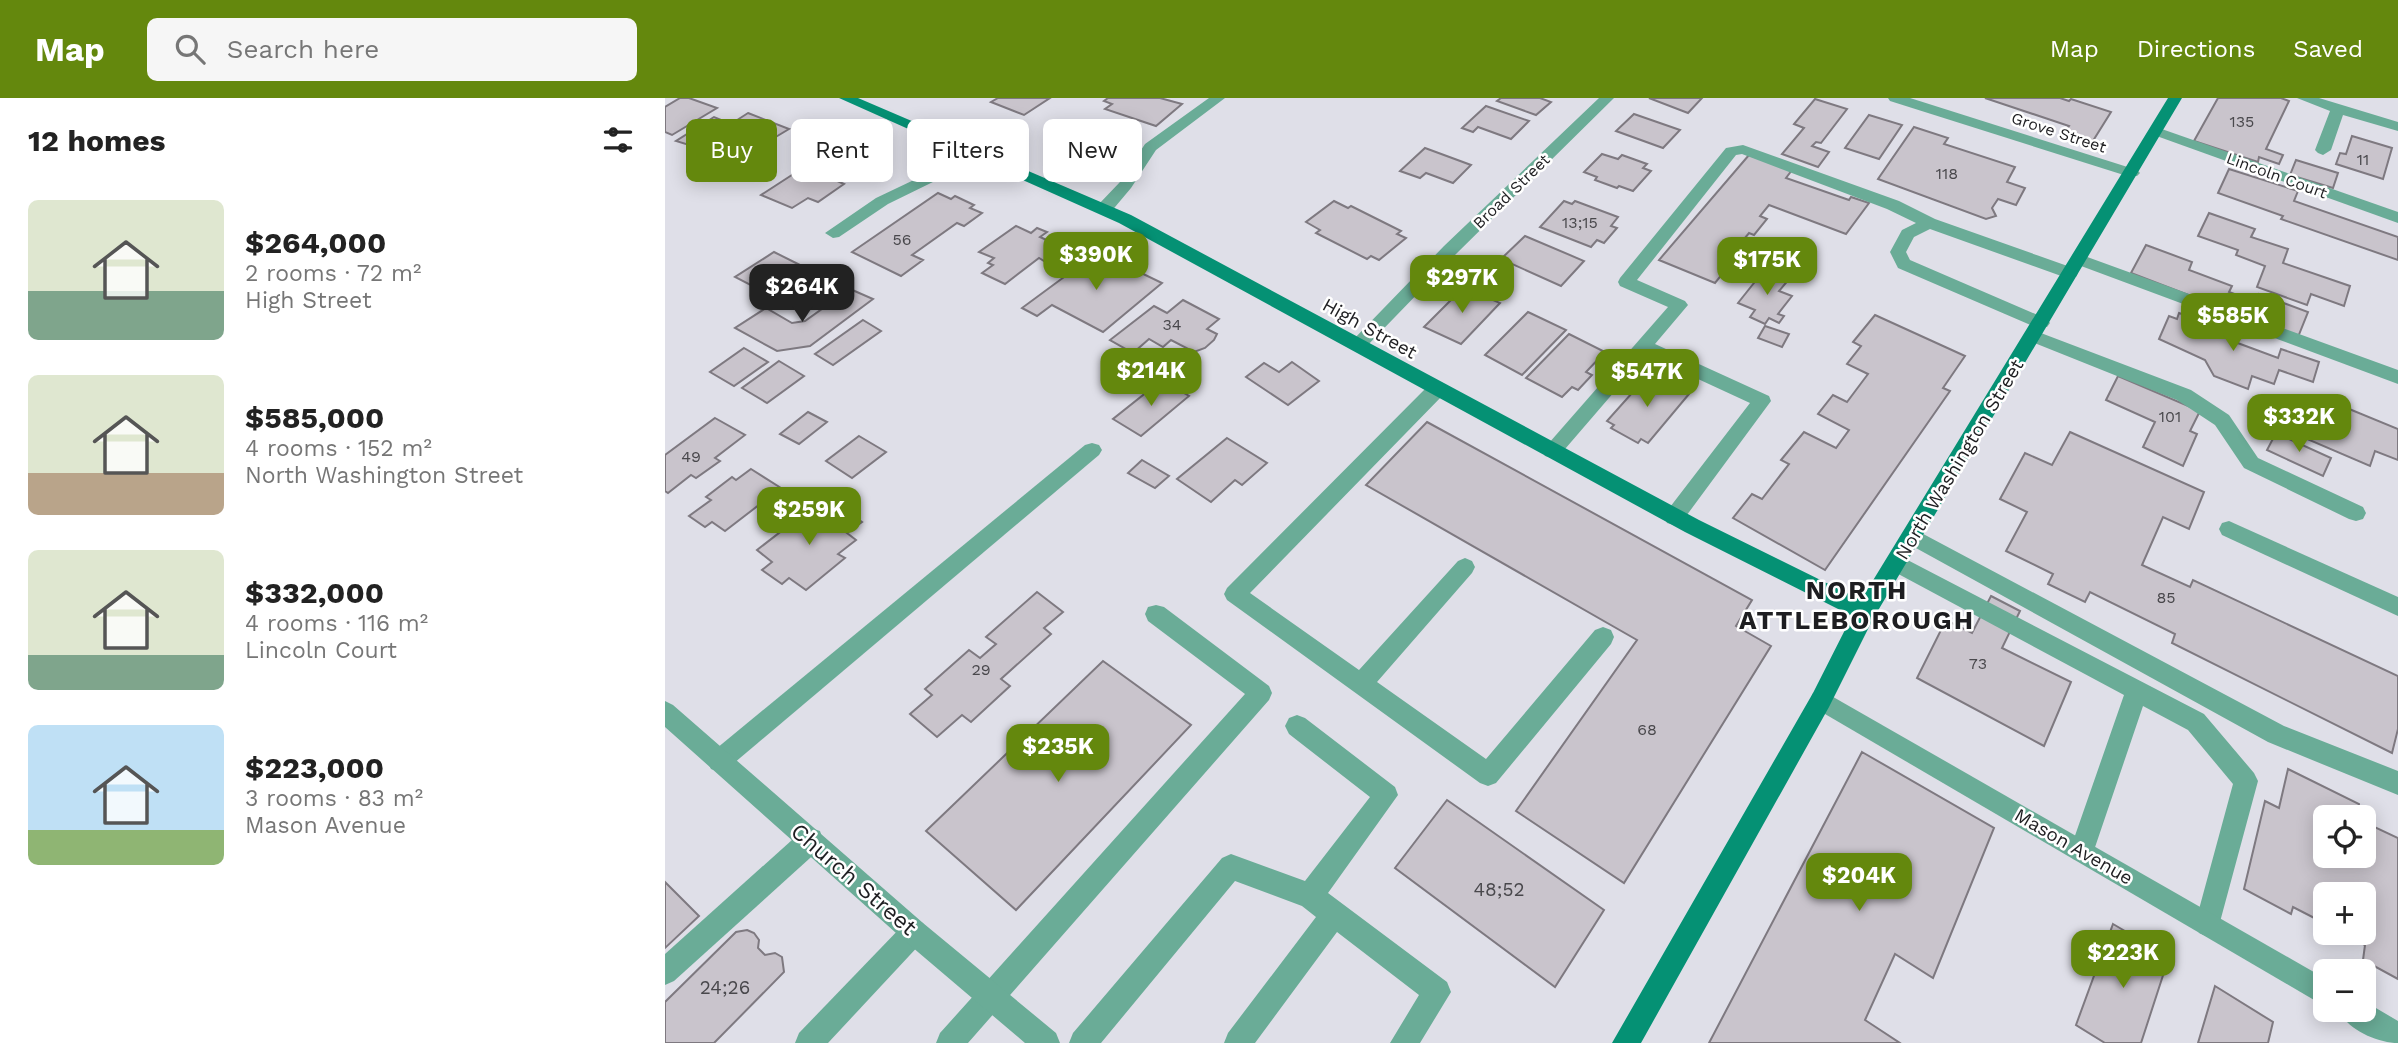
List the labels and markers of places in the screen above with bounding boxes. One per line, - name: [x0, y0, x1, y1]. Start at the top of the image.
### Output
- pin: $390K: [1047, 232, 1145, 292]
- pin: $175K: [1718, 238, 1816, 297]
- pin: $297K: [1413, 256, 1511, 315]
- pin: $264K: [753, 264, 851, 324]
- pin: $585K: [2184, 294, 2282, 353]
- pin: $214K: [1102, 348, 1200, 408]
- pin: $547K: [1598, 350, 1696, 409]
- pin: $332K: [2250, 394, 2348, 454]
- pin: $259K: [760, 488, 858, 547]
- pin: $235K: [1009, 724, 1107, 784]
- pin: $204K: [1810, 854, 1908, 913]
- pin: $223K: [2074, 930, 2172, 990]

